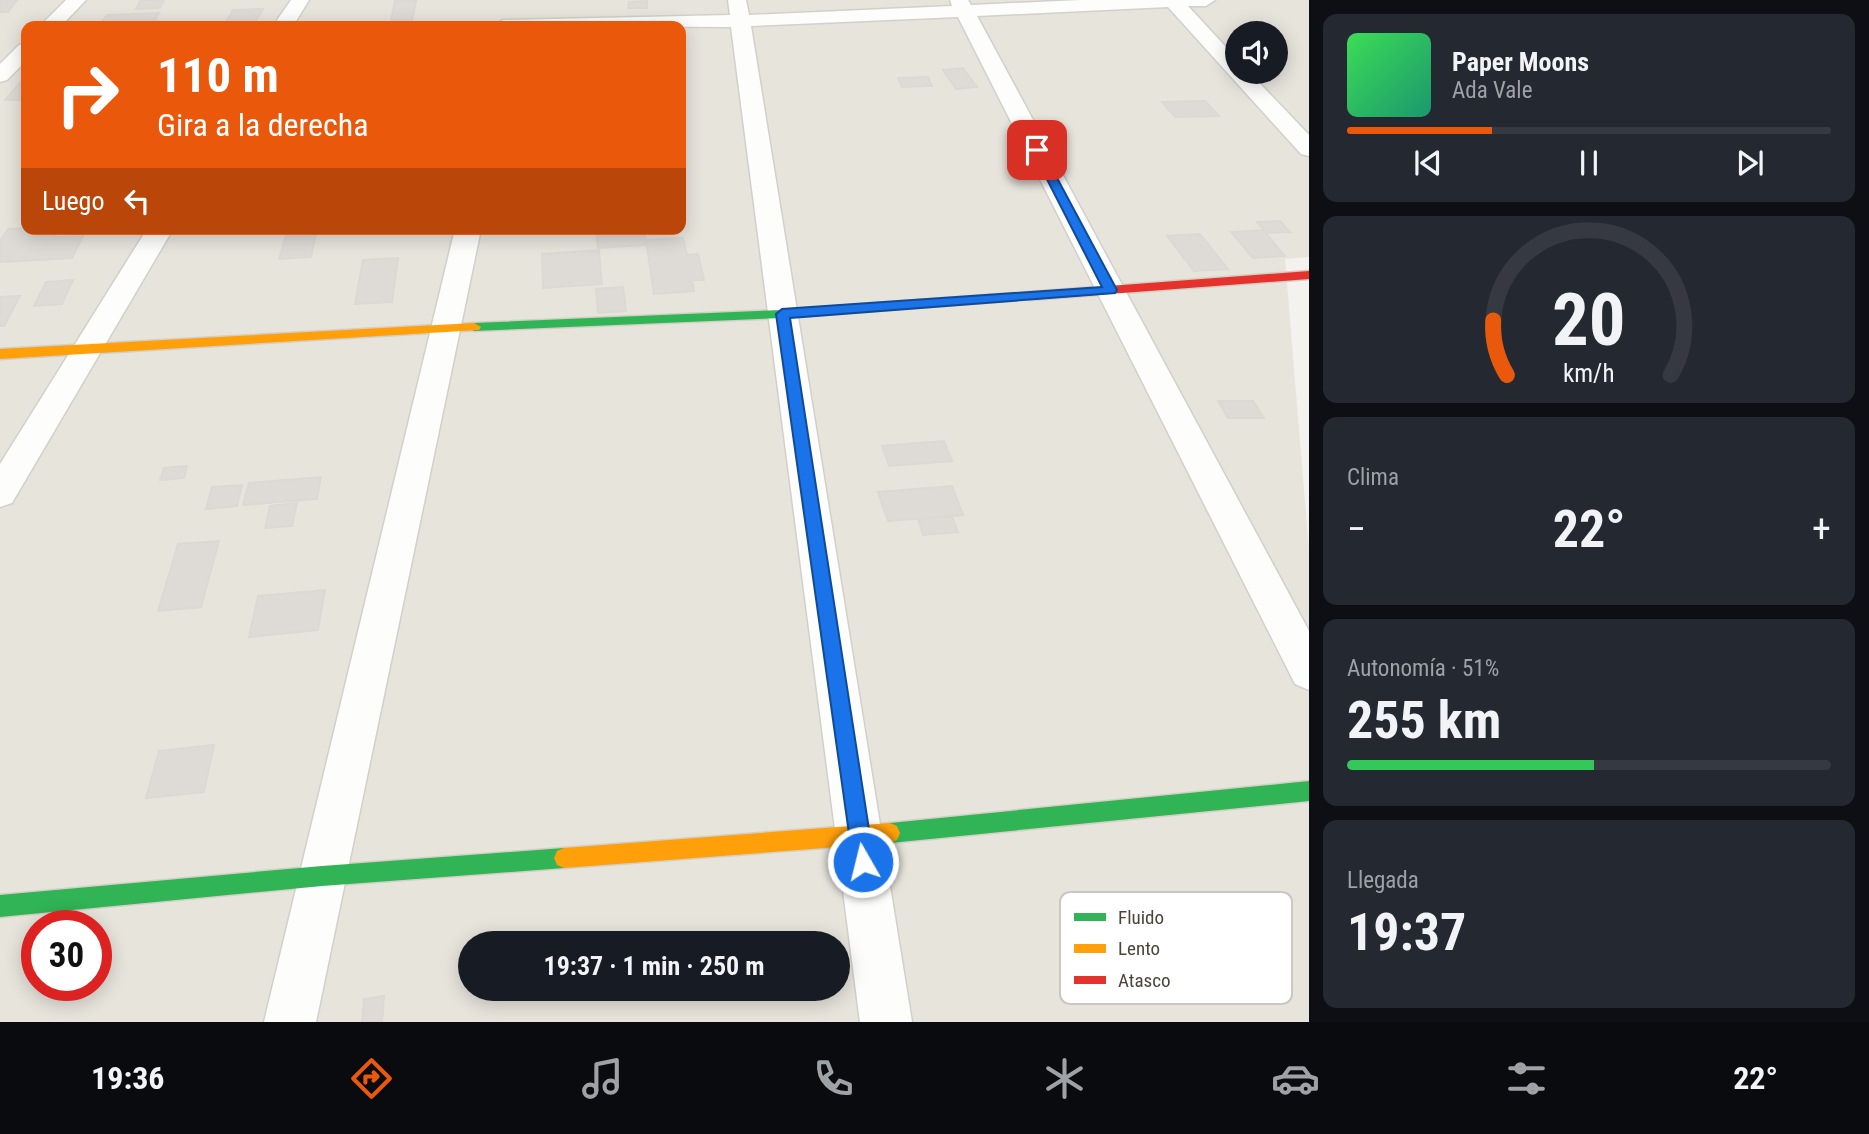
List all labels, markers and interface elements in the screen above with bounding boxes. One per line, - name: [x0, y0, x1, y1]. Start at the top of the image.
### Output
- map controls: [1225, 21, 1288, 84]
- button: sound: [1225, 21, 1288, 84]
- text: 110 m: [157, 47, 279, 104]
- text: Paper Moons: [1452, 47, 1589, 77]
- icon: right: [42, 49, 133, 140]
- text: Ada Vale: [1452, 77, 1532, 104]
- text: Gira a la derecha: [157, 106, 369, 144]
- pin: [1007, 120, 1067, 180]
- icon: arrive: [1018, 131, 1056, 169]
- icon: previous: [1409, 144, 1447, 182]
- icon: pause: [1570, 144, 1608, 182]
- icon: next: [1731, 144, 1769, 182]
- icon: left: [118, 182, 156, 220]
- text: Luego: [42, 186, 104, 216]
- text: 20: [1552, 278, 1626, 364]
- text: km/h: [1563, 359, 1615, 388]
- text: Clima: [1347, 464, 1399, 491]
- text: 22°: [1553, 499, 1625, 560]
- text: −: [1347, 507, 1366, 551]
- text: +: [1812, 507, 1831, 551]
- text: Autonomía · 51%: [1347, 655, 1499, 682]
- text: 255 km: [1347, 690, 1501, 751]
- position arrow: [826, 825, 900, 899]
- text: Llegada: [1347, 867, 1419, 894]
- legend: [1060, 892, 1292, 1004]
- text: 19:37: [1347, 902, 1466, 963]
- text: Fluido: [1118, 906, 1164, 929]
- speed limit sign: 30: [21, 910, 112, 1001]
- text: Lento: [1118, 937, 1160, 960]
- text: 19:37 · 1 min · 250 m: [544, 951, 764, 981]
- text: Atasco: [1118, 969, 1171, 992]
- icon: directions: [347, 1054, 396, 1103]
- icon: music: [578, 1054, 627, 1103]
- icon: phone: [809, 1054, 858, 1103]
- icon: climate: [1040, 1054, 1089, 1103]
- icon: car: [1271, 1054, 1320, 1103]
- icon: filters: [1502, 1054, 1551, 1103]
- text: 19:36: [91, 1059, 164, 1097]
- text: 22°: [1733, 1059, 1778, 1097]

